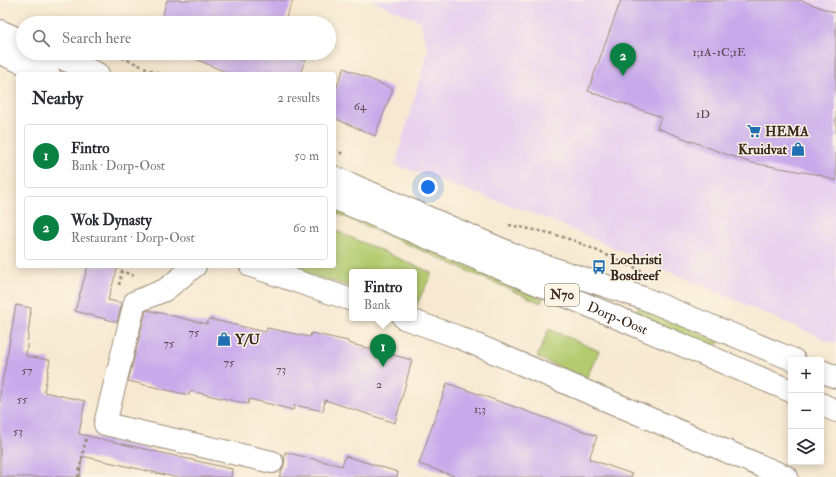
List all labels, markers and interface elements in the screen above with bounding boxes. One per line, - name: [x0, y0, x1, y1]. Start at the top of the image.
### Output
- search box: [16, 16, 336, 60]
- icon: search: [30, 27, 52, 49]
- text: Search here: [62, 29, 131, 48]
- pin: 2: [610, 43, 636, 76]
- house number: 1;1A-1C;1E: [692, 45, 746, 60]
- text: Nearby: [32, 88, 83, 109]
- text: 2 results: [277, 90, 320, 106]
- house number: 64: [354, 99, 367, 114]
- house number: 1D: [696, 107, 710, 122]
- supermarket icon: HEMA: [746, 123, 762, 139]
- place label: HEMA: [765, 123, 809, 140]
- text: Fintro: [71, 139, 110, 158]
- place label: Kruidvat: [738, 141, 787, 158]
- shop icon: Kruidvat: [790, 141, 806, 157]
- text: 1: [44, 148, 48, 164]
- text: 50 m: [294, 148, 319, 164]
- text: Bank · Dorp-Oost: [71, 158, 165, 174]
- your location: [418, 177, 438, 197]
- text: Wok Dynasty: [71, 211, 152, 230]
- text: 2: [43, 220, 49, 236]
- text: 60 m: [293, 220, 319, 236]
- text: Restaurant · Dorp-Oost: [71, 230, 195, 246]
- place label: Lochristi Bosdreef: [610, 251, 662, 284]
- bus stop icon: Lochristi Bosdreef: [591, 259, 607, 275]
- popup: [349, 269, 417, 321]
- text: Fintro: [364, 278, 402, 297]
- road number: N70: [545, 284, 579, 306]
- text: Bank: [364, 297, 391, 313]
- street label: Dorp-Oost: [585, 298, 651, 338]
- house number: 75: [189, 325, 200, 340]
- shop icon: Y/U: [216, 331, 232, 347]
- place label: Y/U: [234, 331, 260, 348]
- pin: 1: [370, 334, 396, 367]
- house number: 75: [164, 336, 175, 351]
- house number: 75: [224, 355, 235, 370]
- map controls: [788, 357, 824, 465]
- button: +: [788, 357, 824, 393]
- house number: 73: [276, 362, 286, 377]
- house number: 57: [22, 363, 33, 378]
- house number: 2: [376, 377, 382, 392]
- house number: 55: [17, 392, 28, 407]
- button: −: [788, 393, 824, 429]
- house number: 1;3: [474, 402, 486, 417]
- house number: 53: [13, 424, 23, 439]
- button: layers: [788, 429, 824, 465]

